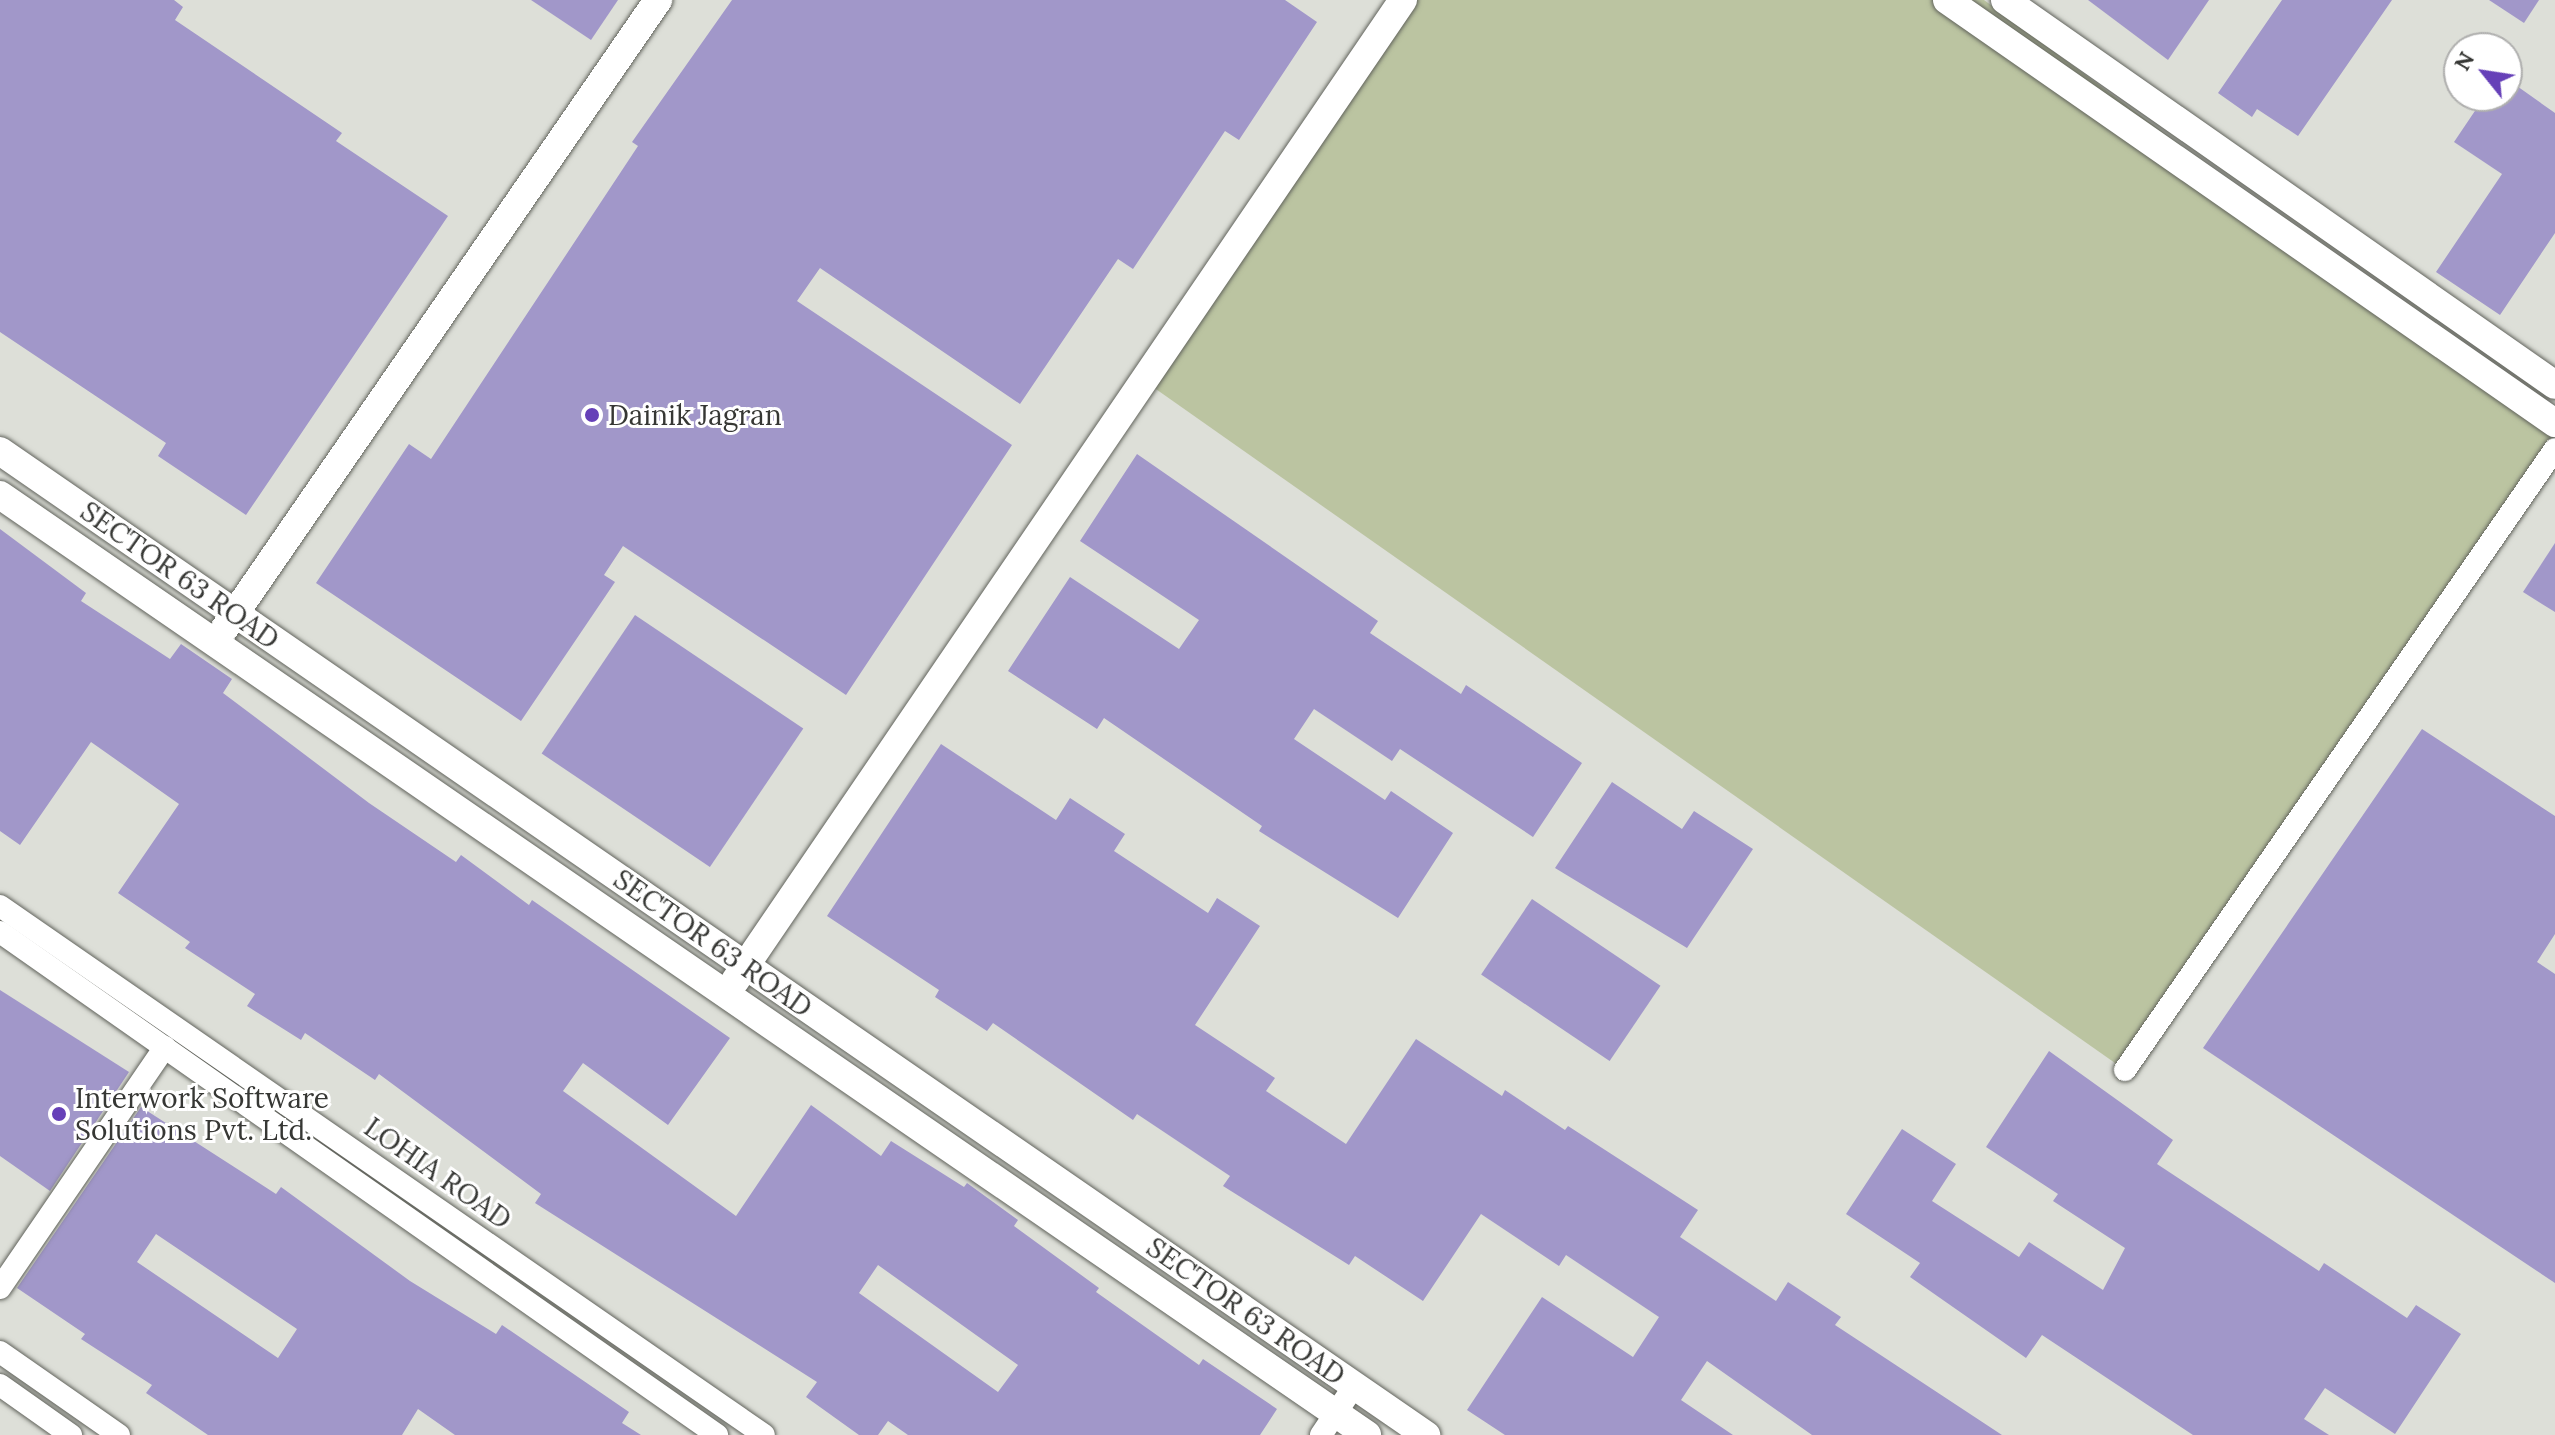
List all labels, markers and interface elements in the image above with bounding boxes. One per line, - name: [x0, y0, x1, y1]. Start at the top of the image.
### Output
- north arrow: [2443, 32, 2523, 112]
- text: N: [2448, 47, 2480, 75]
- place label: Dainik Jagran: [608, 398, 782, 432]
- marker: Dainik Jagran: [583, 406, 601, 424]
- street label: SECTOR 63 ROAD: [74, 494, 286, 656]
- street label: SECTOR 63 ROAD: [607, 862, 819, 1024]
- place label: Interwork Software Solutions Pvt. Ltd.: [75, 1081, 329, 1147]
- marker: Interwork Software Solutions Pvt. Ltd.: [50, 1105, 68, 1123]
- street label: LOHIA ROAD: [358, 1110, 518, 1236]
- street label: SECTOR 63 ROAD: [1140, 1230, 1352, 1392]

